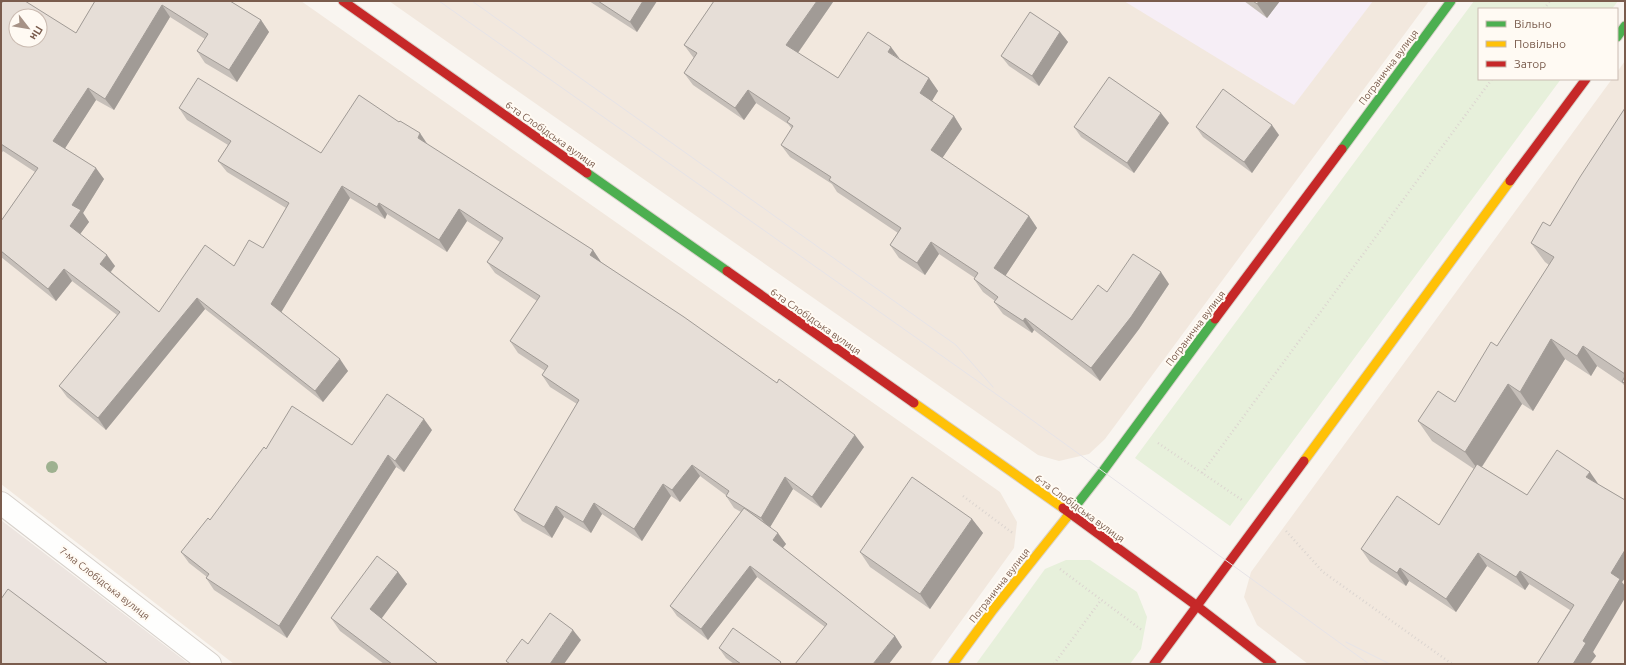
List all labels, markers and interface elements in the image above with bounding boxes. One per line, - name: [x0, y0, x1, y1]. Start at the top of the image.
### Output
- north arrow: [8, 8, 48, 48]
- legend: [1478, 8, 1618, 80]
- text: Вільно: [1514, 17, 1552, 30]
- text: Пн: [28, 24, 45, 42]
- street label: Погранична вулиця: [1357, 28, 1420, 107]
- text: Повільно: [1514, 37, 1566, 50]
- text: Затор: [1514, 57, 1546, 70]
- street label: 6-та Слобідська вулиця: [503, 99, 598, 170]
- street label: 6-та Слобідська вулиця: [768, 286, 863, 357]
- street label: Погранична вулиця: [1164, 289, 1227, 368]
- street label: 6-та Слобідська вулиця: [1033, 472, 1127, 545]
- street label: 7-ма Слобідська вулиця: [58, 545, 152, 622]
- street label: Погранична вулиця: [967, 546, 1032, 625]

